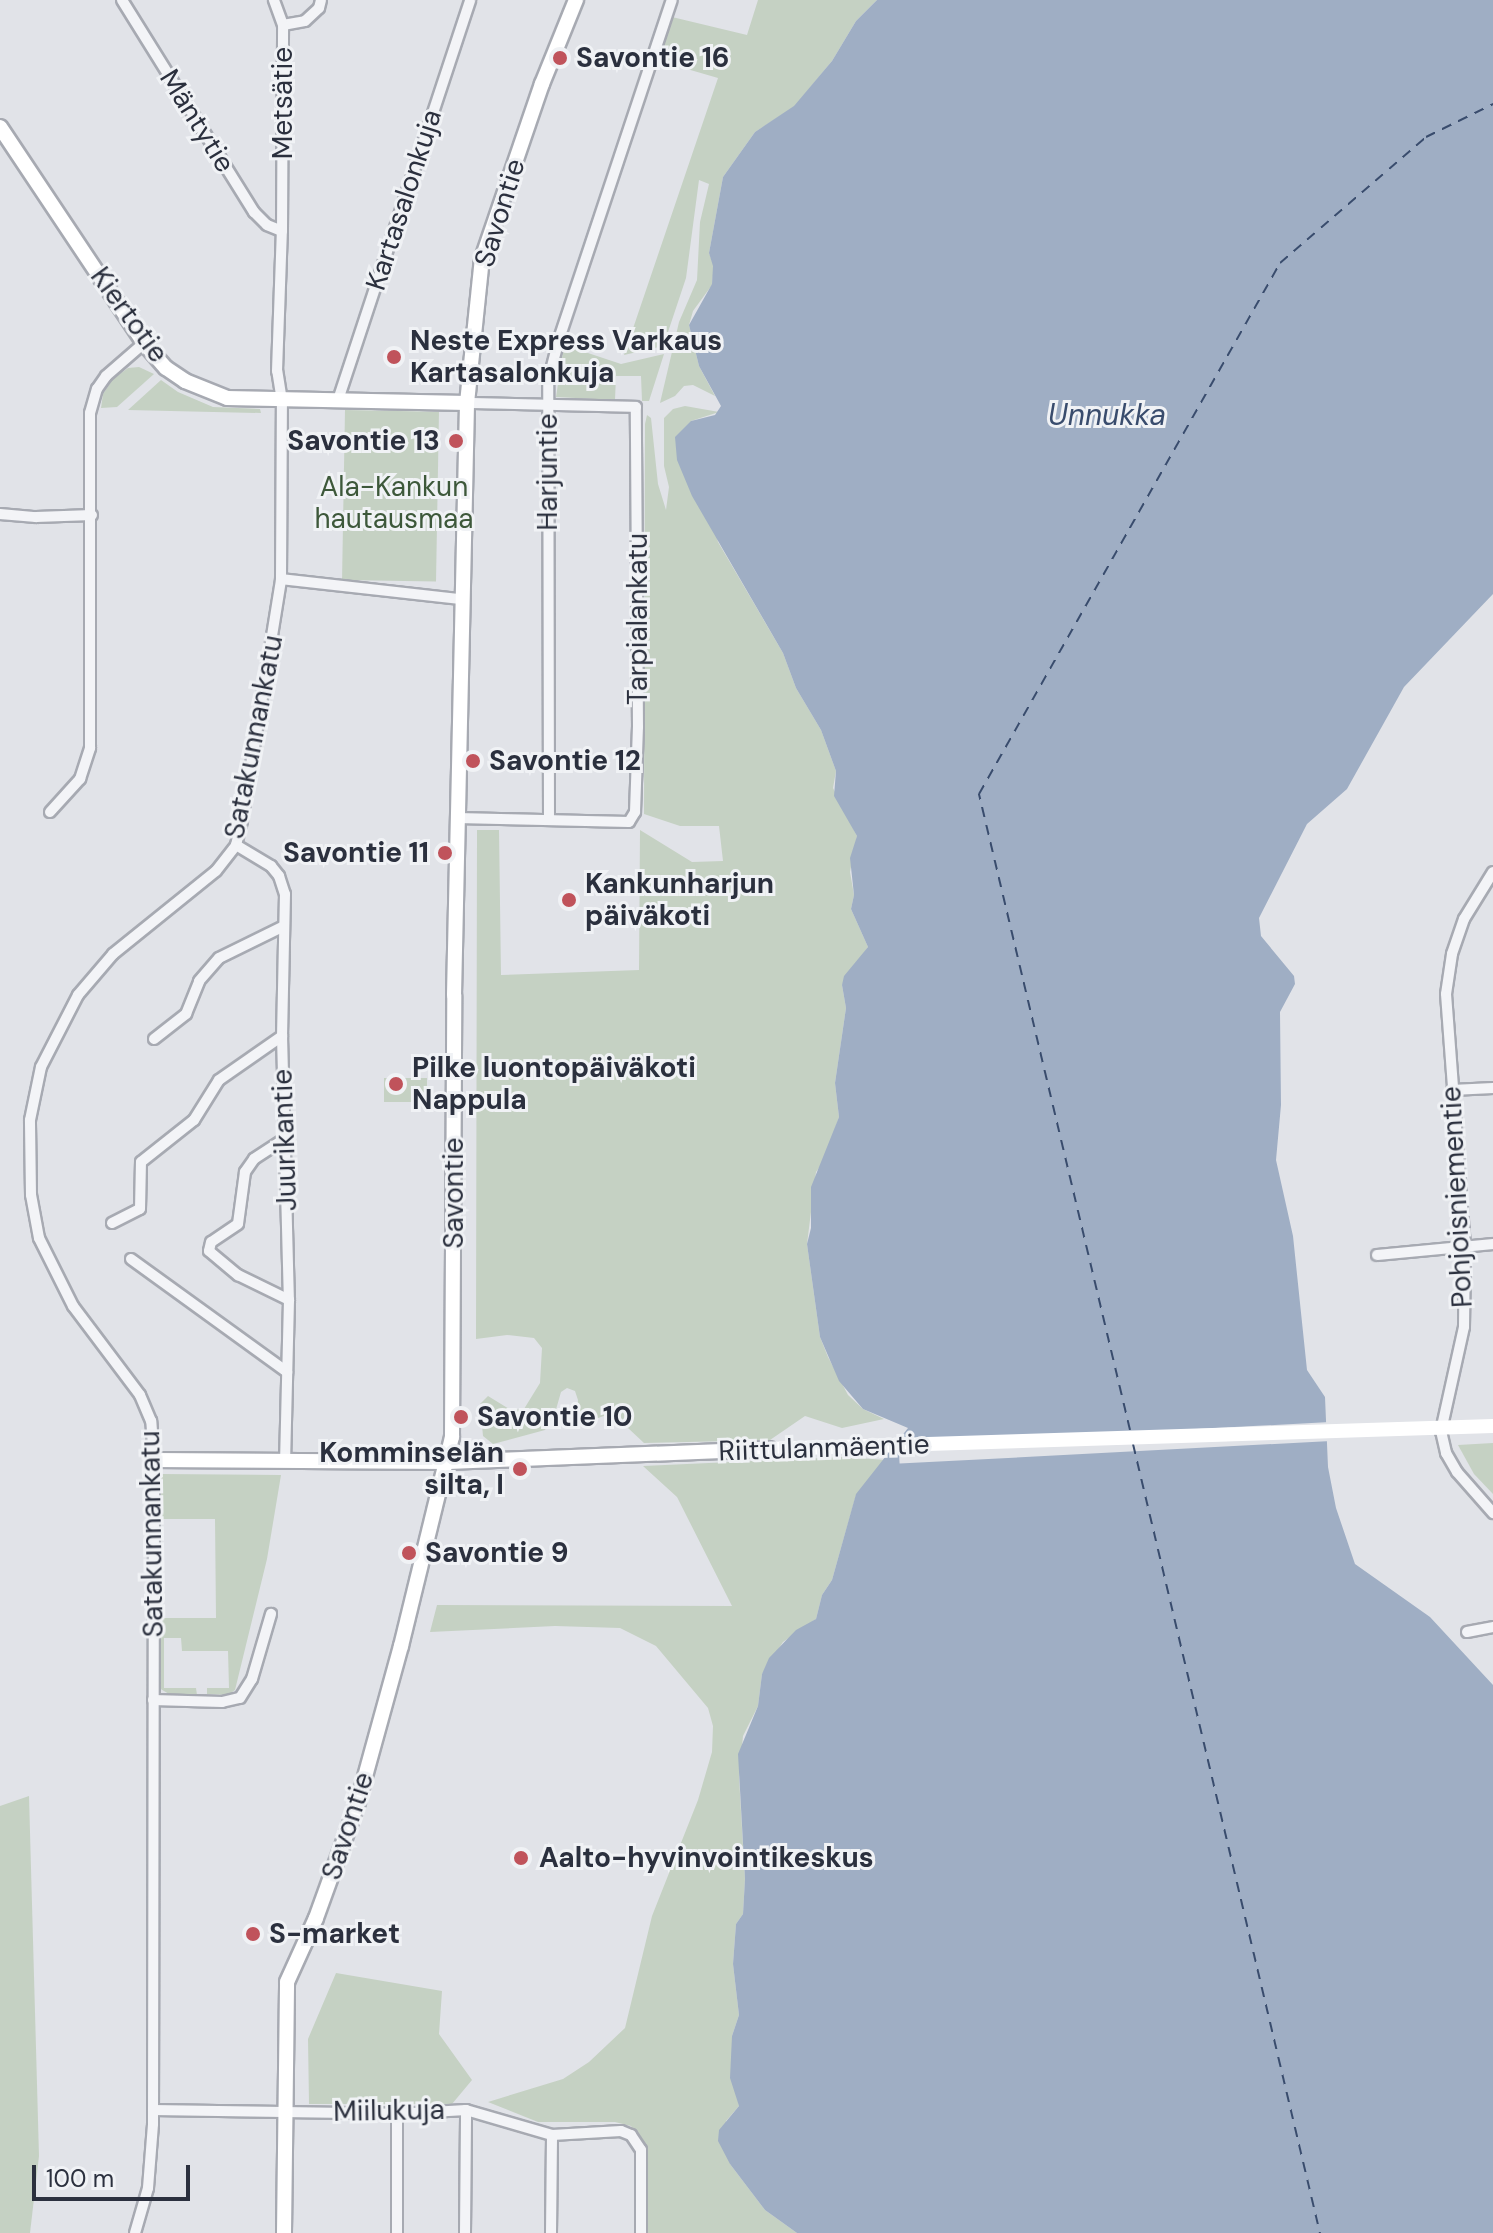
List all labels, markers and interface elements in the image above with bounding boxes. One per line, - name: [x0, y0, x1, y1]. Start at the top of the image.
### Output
- place label: Savontie 16: [576, 41, 730, 75]
- street label: Metsätie: [266, 47, 300, 159]
- marker: Savontie 16: [551, 49, 569, 67]
- street label: Mäntytie: [152, 63, 242, 179]
- street label: Kartasalonkuja: [359, 105, 449, 295]
- street label: Savontie: [468, 155, 532, 271]
- street label: Kiertotie: [83, 261, 175, 369]
- place label: Neste Express Varkaus Kartasalonkuja: [410, 324, 722, 390]
- marker: Neste Express Varkaus Kartasalonkuja: [385, 348, 403, 366]
- water label: Unnukka: [1048, 397, 1166, 433]
- street label: Harjuntie: [531, 413, 565, 531]
- place label: Savontie 13: [287, 424, 440, 458]
- marker: Savontie 13: [447, 432, 465, 450]
- park label: Ala-Kankun hautausmaa: [314, 470, 474, 536]
- street label: Tarpialankatu: [621, 533, 655, 705]
- street label: Satakunnankatu: [218, 632, 290, 842]
- place label: Savontie 12: [489, 744, 641, 778]
- marker: Savontie 12: [464, 752, 482, 770]
- place label: Savontie 11: [283, 836, 429, 870]
- marker: Savontie 11: [436, 844, 454, 862]
- place label: Kankunharjun päiväkoti: [585, 867, 774, 933]
- marker: Kankunharjun päiväkoti: [560, 891, 578, 909]
- place label: Pilke luontopäiväkoti Nappula: [412, 1051, 696, 1117]
- street label: Juurikantie: [266, 1068, 304, 1212]
- marker: Pilke luontopäiväkoti Nappula: [387, 1075, 405, 1093]
- street label: Pohjoisniementie: [1434, 1086, 1480, 1308]
- street label: Savontie: [437, 1137, 471, 1249]
- place label: Savontie 10: [477, 1400, 633, 1434]
- marker: Savontie 10: [452, 1408, 470, 1426]
- street label: Riittulanmäentie: [718, 1428, 930, 1468]
- street label: Satakunnankatu: [133, 1430, 171, 1638]
- place label: Komminselän silta, I: [319, 1436, 504, 1502]
- marker: Komminselän silta, I: [511, 1460, 529, 1478]
- place label: Savontie 9: [425, 1536, 568, 1570]
- marker: Savontie 9: [400, 1544, 418, 1562]
- street label: Savontie: [315, 1768, 381, 1884]
- place label: Aalto-hyvinvointikeskus: [539, 1841, 874, 1875]
- marker: Aalto-hyvinvointikeskus: [510, 1847, 532, 1869]
- place label: S-market: [269, 1917, 400, 1951]
- marker: S-market: [244, 1925, 262, 1943]
- street label: Miilukuja: [333, 2093, 445, 2129]
- scale bar: [36, 2149, 194, 2199]
- text: 100 m: [46, 2163, 114, 2194]

